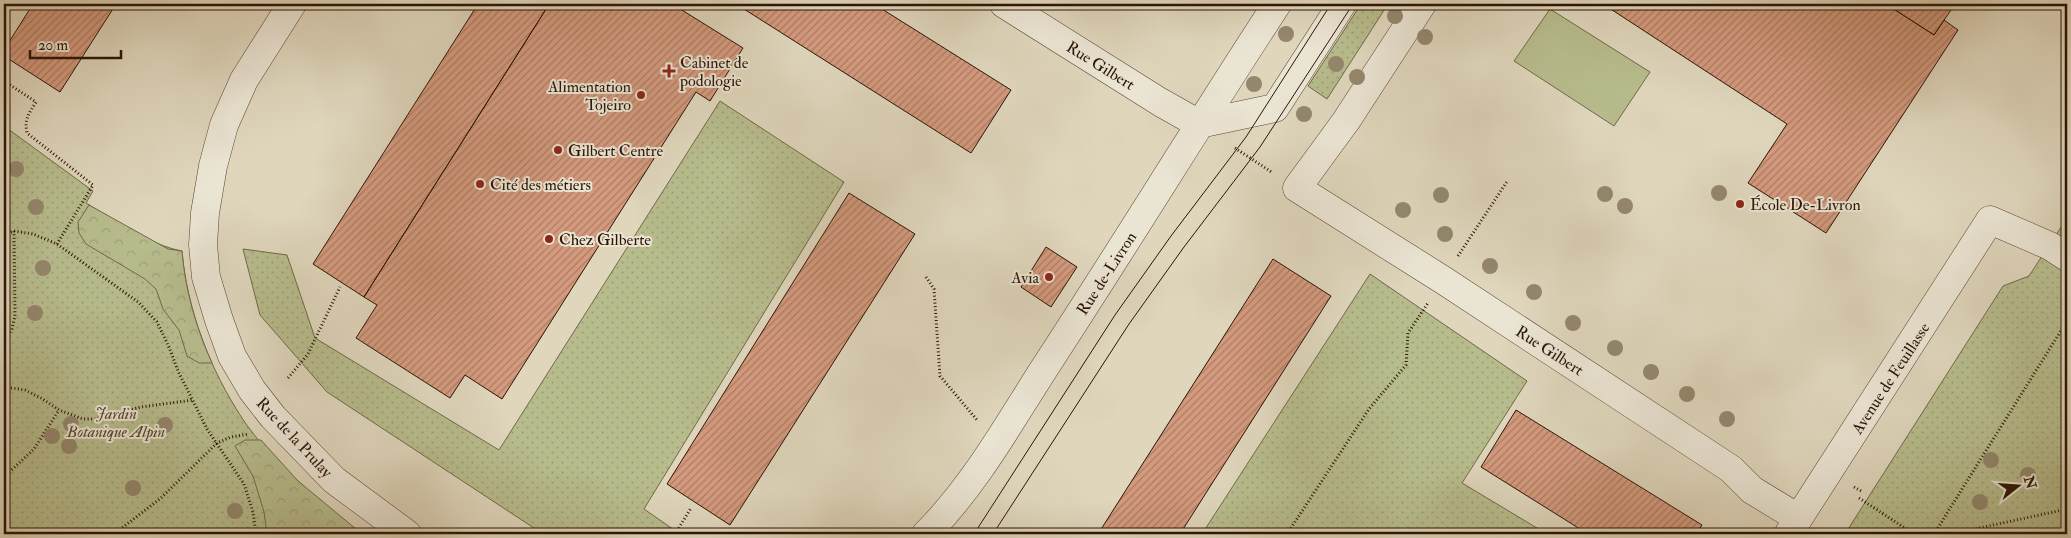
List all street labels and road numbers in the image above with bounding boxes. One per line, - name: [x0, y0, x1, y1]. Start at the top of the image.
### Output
- street label: Rue Gilbert: [1063, 37, 1138, 95]
- street label: Rue de-Livron: [1072, 228, 1141, 319]
- street label: Avenue de Feuillasse: [1847, 319, 1935, 439]
- street label: Rue Gilbert: [1512, 321, 1587, 380]
- street label: Rue de la Prulay: [252, 393, 337, 483]

